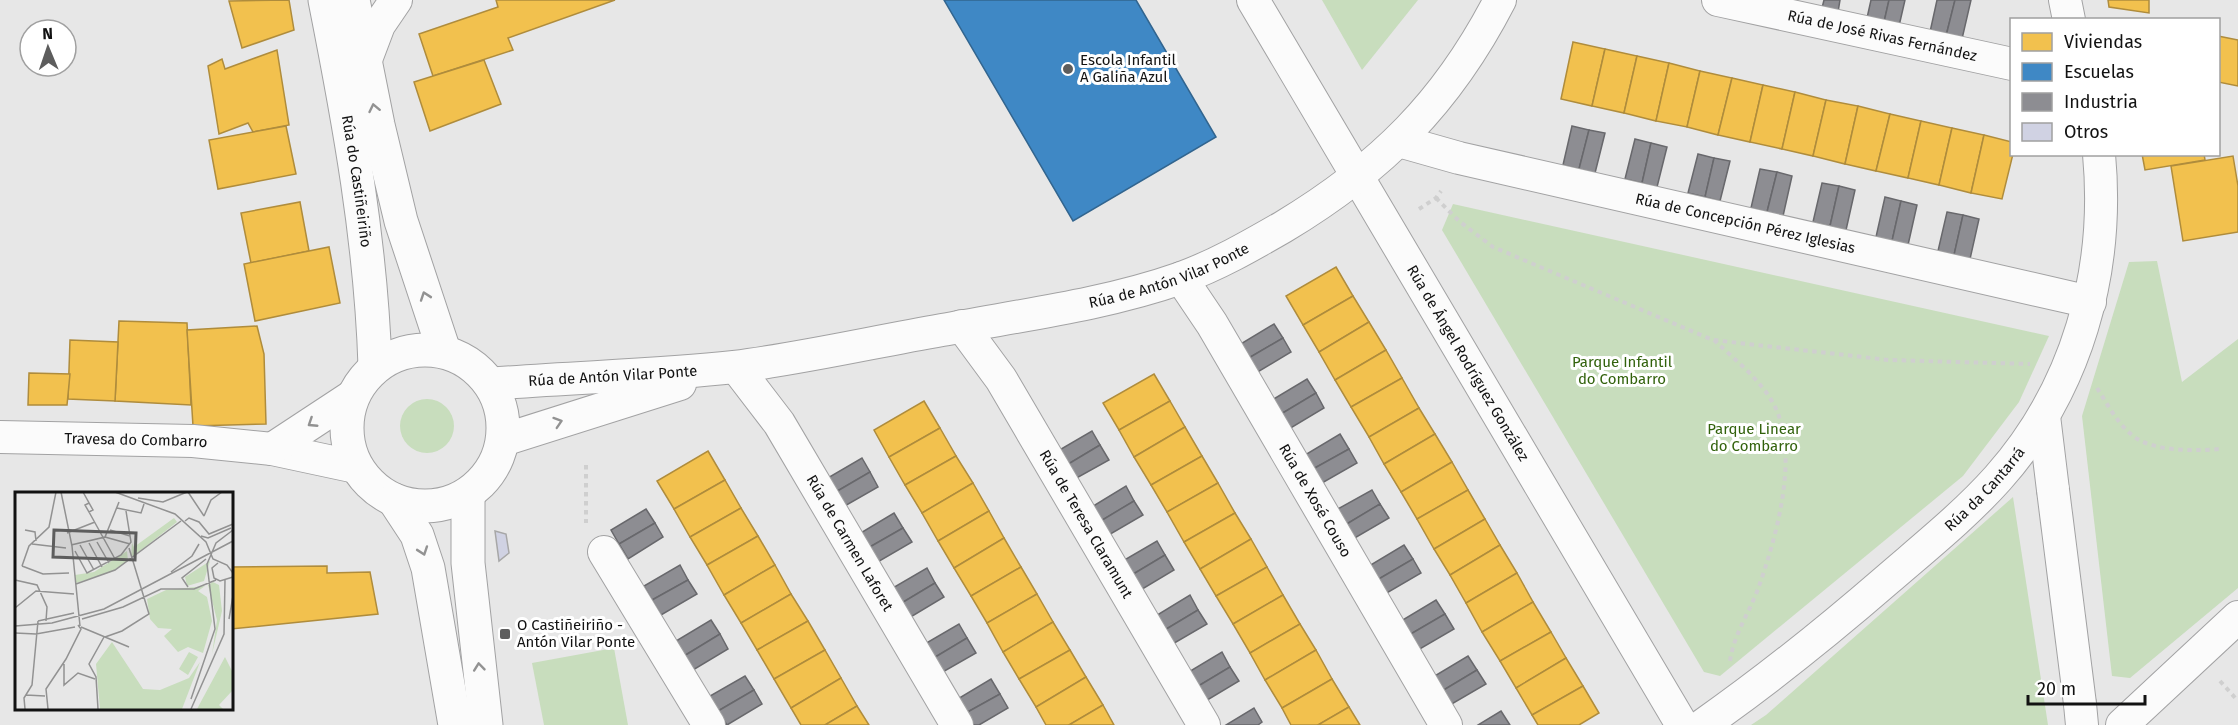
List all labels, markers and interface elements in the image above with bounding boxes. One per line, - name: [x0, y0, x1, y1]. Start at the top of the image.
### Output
- street label: Rúa de José Rivas Fernández: [1786, 6, 1979, 65]
- north arrow: [18, 18, 78, 78]
- legend: [2010, 18, 2220, 156]
- text: N: [42, 24, 53, 43]
- text: Viviendas: [2064, 31, 2142, 53]
- place label: Escola Infantil A Galiña Azul: [1080, 51, 1177, 86]
- text: Escuelas: [2064, 61, 2134, 83]
- marker: Escola Infantil A Galiña Azul: [1061, 62, 1075, 76]
- text: Industria: [2064, 91, 2138, 113]
- one-way arrow: [369, 103, 382, 113]
- street label: Rúa do Castiñeiriño: [338, 114, 375, 248]
- text: Otros: [2064, 121, 2108, 143]
- street label: Rúa de Concepción Pérez Iglesias: [1633, 190, 1857, 257]
- street label: Rúa de Antón Vilar Ponte: [1087, 239, 1252, 312]
- street label: Rúa de Ángel Rodríguez González: [1403, 262, 1533, 465]
- one-way arrow: [420, 291, 433, 302]
- park label: Parque Infantil do Combarro: [1572, 353, 1673, 388]
- street label: Rúa de Antón Vilar Ponte: [528, 362, 698, 390]
- one-way arrow: [308, 416, 319, 427]
- one-way arrow: [552, 417, 563, 430]
- park label: Parque Linear do Combarro: [1707, 420, 1801, 455]
- street label: Travesa do Combarro: [64, 429, 208, 451]
- street label: Rúa de Xosé Couso: [1275, 441, 1355, 561]
- street label: Rúa da Cantarrá: [1941, 444, 2029, 535]
- street label: Rúa de Teresa Claramunt: [1036, 447, 1137, 602]
- street label: Rúa de Carmen Laforet: [803, 472, 897, 615]
- inset map: [15, 492, 232, 710]
- one-way arrow: [415, 545, 428, 556]
- place label: O Castiñeiriño - Antón Vilar Ponte: [517, 616, 635, 651]
- marker: O Castiñeiriño - Antón Vilar Ponte: [498, 627, 512, 641]
- one-way arrow: [473, 662, 486, 671]
- scale bar: [2028, 668, 2145, 706]
- text: 20 m: [2037, 678, 2076, 700]

